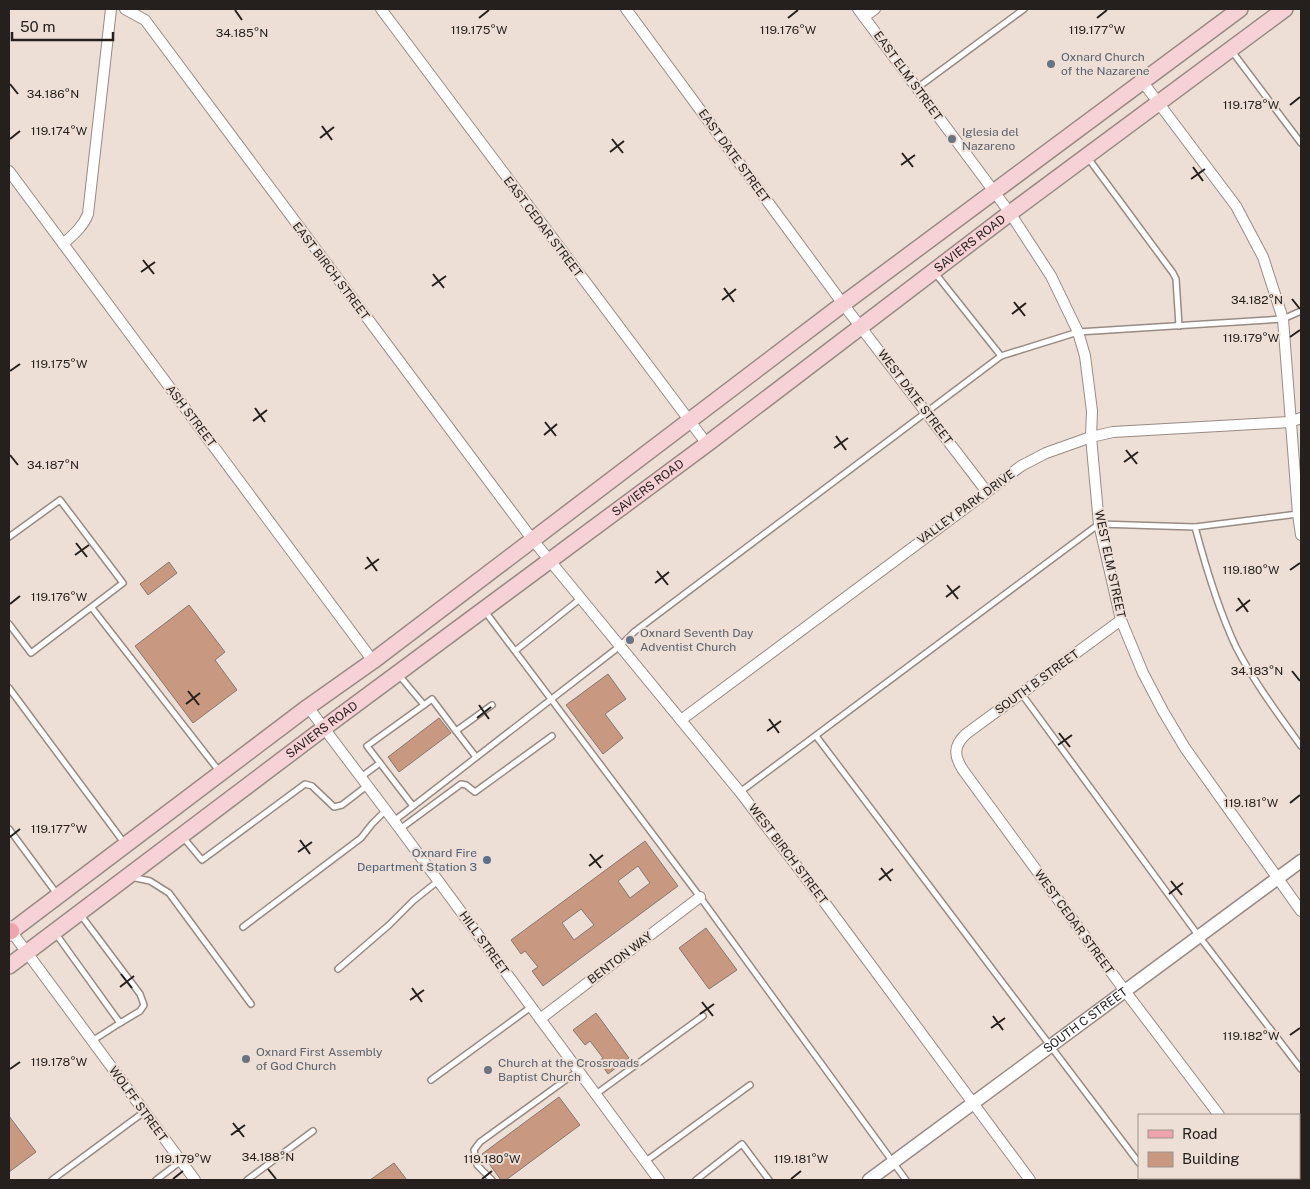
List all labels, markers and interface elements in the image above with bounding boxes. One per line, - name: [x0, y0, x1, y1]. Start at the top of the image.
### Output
- scale bar: [12, 10, 114, 42]
- text: 50 m: [20, 18, 55, 35]
- text: 119.175°W: [451, 23, 508, 37]
- text: 119.176°W: [760, 23, 817, 37]
- text: 119.177°W: [1069, 23, 1126, 37]
- text: 34.185°N: [216, 26, 268, 40]
- street label: EAST ELM STREET: [871, 29, 945, 123]
- place label: Oxnard Church of the Nazarene: [1061, 50, 1150, 78]
- marker: Oxnard Church of the Nazarene: [1045, 58, 1057, 70]
- text: 34.186°N: [27, 87, 79, 101]
- text: 119.178°W: [1223, 98, 1280, 112]
- street label: EAST DATE STREET: [695, 107, 773, 205]
- text: 119.174°W: [31, 124, 88, 138]
- place label: Iglesia del Nazareno: [962, 125, 1019, 153]
- marker: Iglesia del Nazareno: [946, 133, 958, 145]
- street label: EAST CEDAR STREET: [501, 174, 585, 280]
- street label: SAVIERS ROAD: [931, 212, 1008, 275]
- street label: EAST BIRCH STREET: [290, 219, 372, 323]
- text: 34.182°N: [1231, 293, 1283, 307]
- text: 119.179°W: [1223, 331, 1280, 345]
- street label: WEST DATE STREET: [875, 347, 955, 447]
- text: 119.175°W: [31, 357, 88, 371]
- street label: ASH STREET: [163, 382, 219, 450]
- street label: SAVIERS ROAD: [609, 457, 687, 519]
- text: 34.187°N: [27, 458, 79, 472]
- street label: VALLEY PARK DRIVE: [915, 467, 1017, 547]
- street label: WEST ELM STREET: [1092, 509, 1128, 619]
- text: 119.180°W: [1223, 563, 1280, 577]
- text: 119.176°W: [31, 590, 88, 604]
- place label: Oxnard Seventh Day Adventist Church: [640, 626, 754, 654]
- marker: Oxnard Seventh Day Adventist Church: [624, 634, 636, 646]
- street label: SOUTH B STREET: [992, 647, 1082, 717]
- text: 34.183°N: [1231, 664, 1283, 678]
- street label: SAVIERS ROAD: [283, 698, 360, 761]
- text: 119.181°W: [1224, 796, 1279, 810]
- street label: WEST BIRCH STREET: [746, 801, 830, 907]
- text: 119.177°W: [31, 822, 88, 836]
- place label: Oxnard Fire Department Station 3: [357, 846, 477, 874]
- marker: Oxnard Fire Department Station 3: [481, 854, 493, 866]
- street label: WEST CEDAR STREET: [1031, 867, 1117, 977]
- street label: HILL STREET: [456, 909, 512, 977]
- street label: BENTON WAY: [585, 929, 656, 987]
- street label: SOUTH C STREET: [1041, 985, 1130, 1056]
- text: 119.182°W: [1223, 1029, 1280, 1043]
- place label: Oxnard First Assembly of God Church: [256, 1045, 383, 1073]
- marker: Oxnard First Assembly of God Church: [240, 1053, 252, 1065]
- text: 119.178°W: [31, 1055, 88, 1069]
- place label: Church at the Crossroads Baptist Church: [498, 1056, 639, 1084]
- street label: WOLFF STREET: [106, 1064, 170, 1144]
- marker: Church at the Crossroads Baptist Church: [482, 1064, 494, 1076]
- legend: [1138, 1114, 1300, 1179]
- text: Road: [1182, 1125, 1218, 1142]
- text: 34.188°N: [242, 1150, 294, 1164]
- text: Building: [1182, 1150, 1240, 1167]
- text: 119.179°W: [155, 1152, 212, 1166]
- text: 119.180°W: [464, 1152, 521, 1166]
- text: 119.181°W: [774, 1152, 829, 1166]

